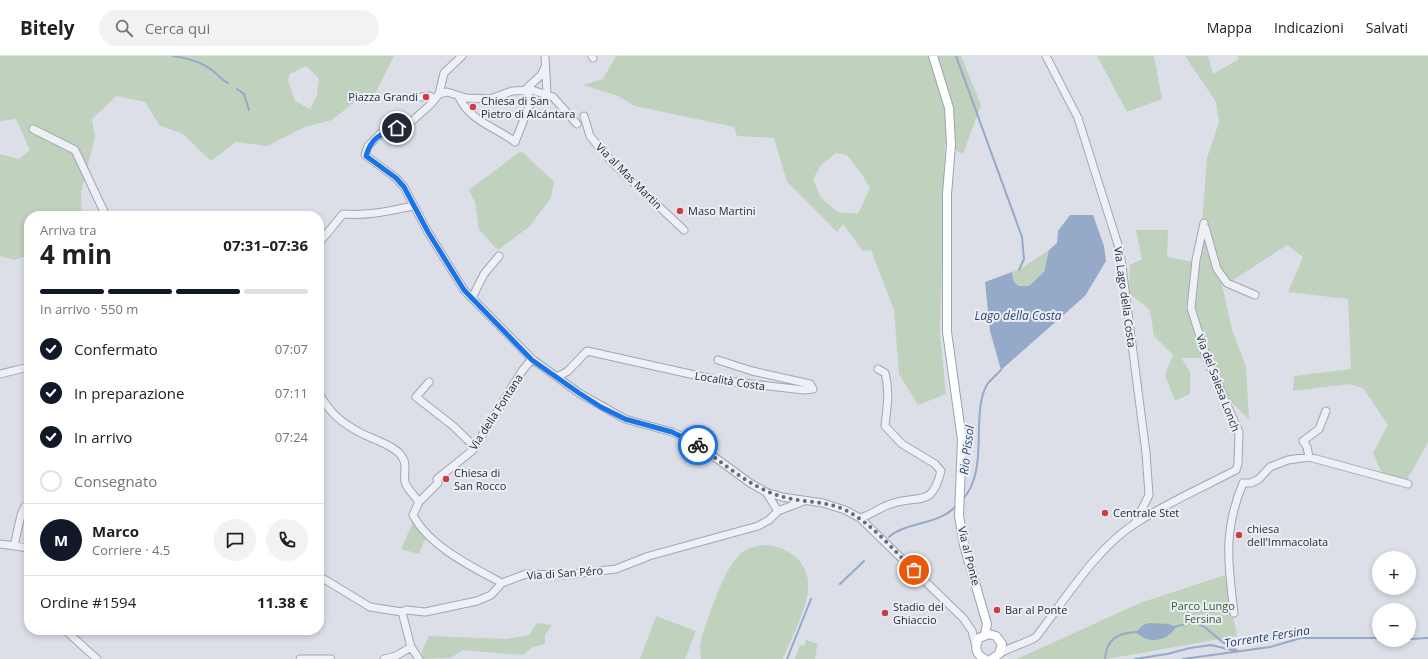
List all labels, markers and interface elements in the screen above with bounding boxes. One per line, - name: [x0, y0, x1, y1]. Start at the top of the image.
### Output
- search box: [99, 10, 379, 46]
- text: Bitely: [20, 15, 75, 41]
- icon: search: [113, 17, 135, 39]
- text: Cerca qui: [145, 18, 210, 38]
- text: Mappa: [1207, 18, 1252, 37]
- text: Indicazioni: [1274, 18, 1344, 37]
- text: Salvati: [1366, 18, 1408, 37]
- place label: Piazza Grandi: [348, 89, 418, 104]
- marker: Piazza Grandi: [421, 92, 431, 102]
- place label: Chiesa di San Pietro di Alcántara: [481, 93, 575, 121]
- marker: Chiesa di San Pietro di Alcántara: [468, 102, 478, 112]
- pin: [380, 111, 414, 145]
- icon: home: [386, 117, 408, 139]
- street label: Via al Mas Martin: [593, 139, 666, 212]
- place label: Maso Martini: [688, 203, 755, 218]
- marker: Maso Martini: [675, 206, 685, 216]
- text: Arriva tra: [40, 221, 96, 239]
- text: 07:31–07:36: [223, 235, 308, 255]
- text: 4 min: [40, 236, 112, 272]
- street label: Via Lago della Costa: [1111, 245, 1140, 348]
- text: In arrivo · 550 m: [40, 300, 138, 318]
- water label: Lago della Costa: [974, 307, 1062, 324]
- street label: Via del Salesa Lonch: [1193, 332, 1244, 434]
- icon: check: [40, 338, 62, 360]
- text: Confermato: [74, 339, 158, 359]
- text: 07:07: [275, 340, 308, 358]
- street label: Località Costa: [694, 368, 766, 393]
- street label: Via della Fontana: [465, 371, 526, 453]
- icon: check: [40, 382, 62, 404]
- text: In preparazione: [74, 383, 184, 403]
- text: 07:11: [275, 384, 308, 402]
- water label: Rio Pissol: [955, 423, 978, 476]
- courier: [678, 425, 718, 465]
- icon: check: [40, 426, 62, 448]
- text: In arrivo: [74, 427, 132, 447]
- text: 07:24: [275, 428, 308, 446]
- icon: bike: [687, 434, 709, 456]
- place label: Chiesa di San Rocco: [454, 465, 507, 493]
- text: Consegnato: [74, 471, 157, 491]
- marker: Chiesa di San Rocco: [441, 474, 451, 484]
- place label: Centrale Stet: [1113, 505, 1179, 520]
- marker: Centrale Stet: [1100, 508, 1110, 518]
- button: chat: [214, 519, 256, 561]
- button: phone: [266, 519, 308, 561]
- text: Marco: [92, 521, 139, 541]
- place label: chiesa dell'Immacolata: [1247, 521, 1328, 549]
- street label: Via al Ponte: [955, 525, 984, 587]
- text: M: [54, 530, 68, 550]
- marker: chiesa dell'Immacolata: [1234, 530, 1244, 540]
- text: Corriere · 4.5: [92, 541, 170, 559]
- map controls: [1372, 551, 1416, 647]
- button: +: [1372, 551, 1416, 595]
- pin: [897, 553, 931, 587]
- icon: bag: [903, 559, 925, 581]
- street label: Via di San Péro: [526, 562, 604, 583]
- text: Ordine #1594: [40, 592, 136, 612]
- text: 11.38 €: [257, 592, 308, 612]
- park label: Parco Lungo Fersina: [1171, 598, 1235, 626]
- place label: Stadio del Ghiaccio: [893, 599, 944, 627]
- place label: Bar al Ponte: [1005, 602, 1067, 617]
- button: −: [1372, 603, 1416, 647]
- marker: Bar al Ponte: [992, 605, 1002, 615]
- marker: Stadio del Ghiaccio: [880, 608, 890, 618]
- water label: Torrente Fersina: [1223, 621, 1311, 652]

